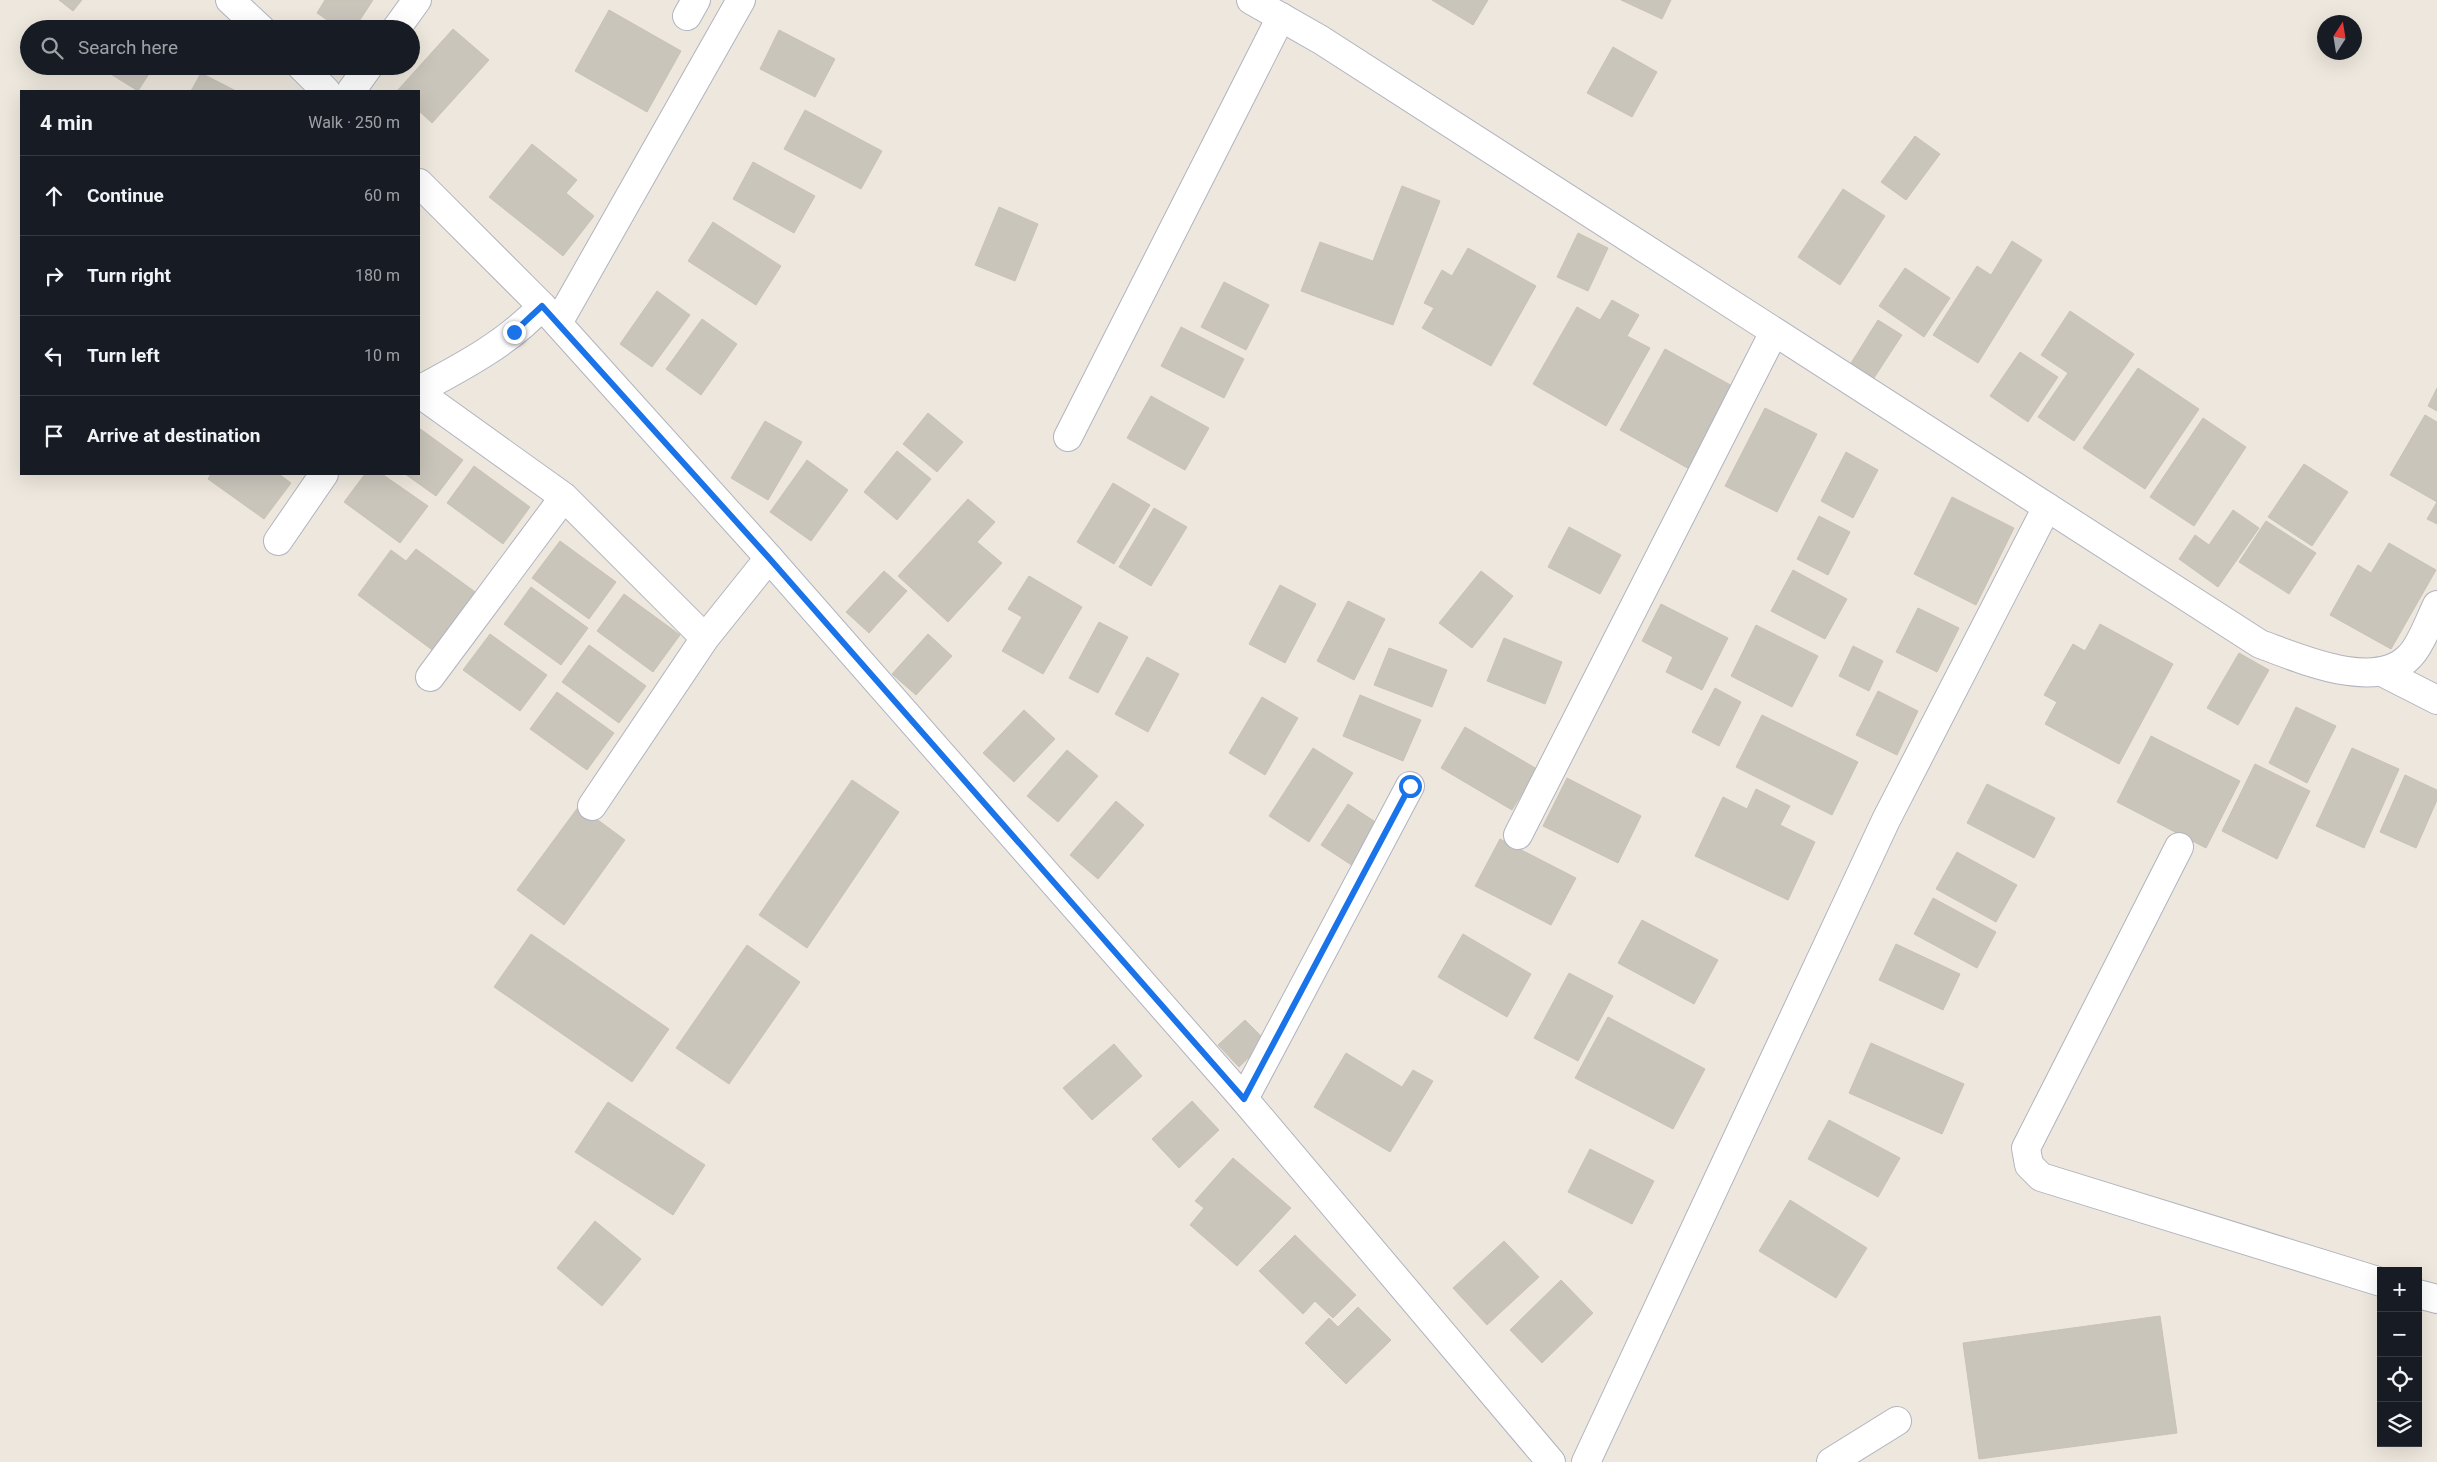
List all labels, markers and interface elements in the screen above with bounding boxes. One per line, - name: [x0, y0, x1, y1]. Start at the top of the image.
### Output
- north arrow: [2317, 15, 2362, 60]
- search box: [20, 20, 420, 75]
- icon: search: [38, 34, 66, 62]
- text: Search here: [78, 36, 178, 59]
- text: 4 min: [40, 111, 93, 135]
- text: Walk · 250 m: [308, 113, 400, 132]
- icon: ahead: [40, 182, 68, 210]
- text: Continue: [87, 184, 164, 207]
- text: 60 m: [364, 186, 400, 205]
- icon: right: [40, 262, 68, 290]
- text: Turn right: [87, 264, 171, 287]
- text: 180 m: [355, 266, 400, 285]
- route end: [503, 321, 526, 344]
- icon: left: [40, 342, 68, 370]
- text: Turn left: [87, 344, 160, 367]
- text: 10 m: [364, 346, 400, 365]
- icon: arrive: [40, 422, 68, 450]
- text: Arrive at destination: [87, 424, 260, 447]
- route start: [1399, 775, 1422, 798]
- map controls: [2377, 1267, 2422, 1447]
- button: +: [2377, 1267, 2422, 1312]
- button: −: [2377, 1312, 2422, 1357]
- button: locate: [2377, 1357, 2422, 1402]
- button: layers: [2377, 1402, 2422, 1447]

